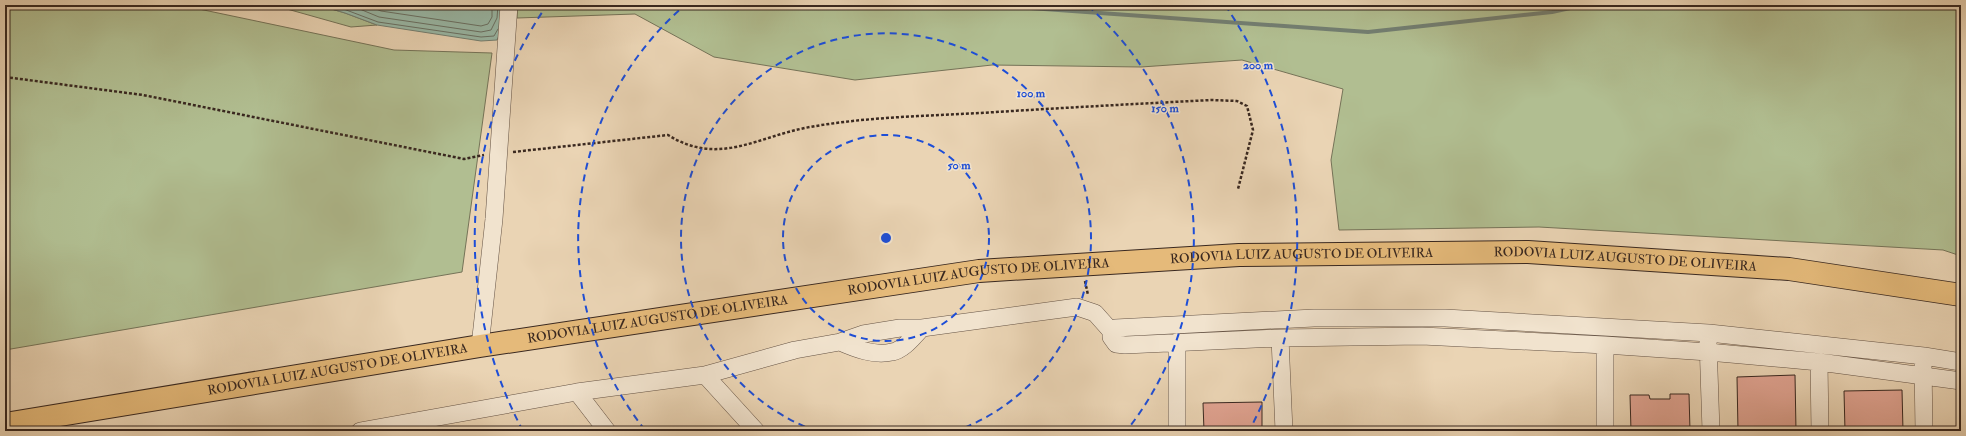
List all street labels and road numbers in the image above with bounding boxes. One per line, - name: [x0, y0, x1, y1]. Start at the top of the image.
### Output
- street label: RODOVIA LUIZ AUGUSTO DE OLIVEIRA: [1494, 244, 1758, 275]
- street label: RODOVIA LUIZ AUGUSTO DE OLIVEIRA: [1169, 245, 1434, 267]
- street label: RODOVIA LUIZ AUGUSTO DE OLIVEIRA: [847, 255, 1111, 299]
- street label: RODOVIA LUIZ AUGUSTO DE OLIVEIRA: [526, 292, 790, 347]
- street label: RODOVIA LUIZ AUGUSTO DE OLIVEIRA: [206, 340, 470, 399]

